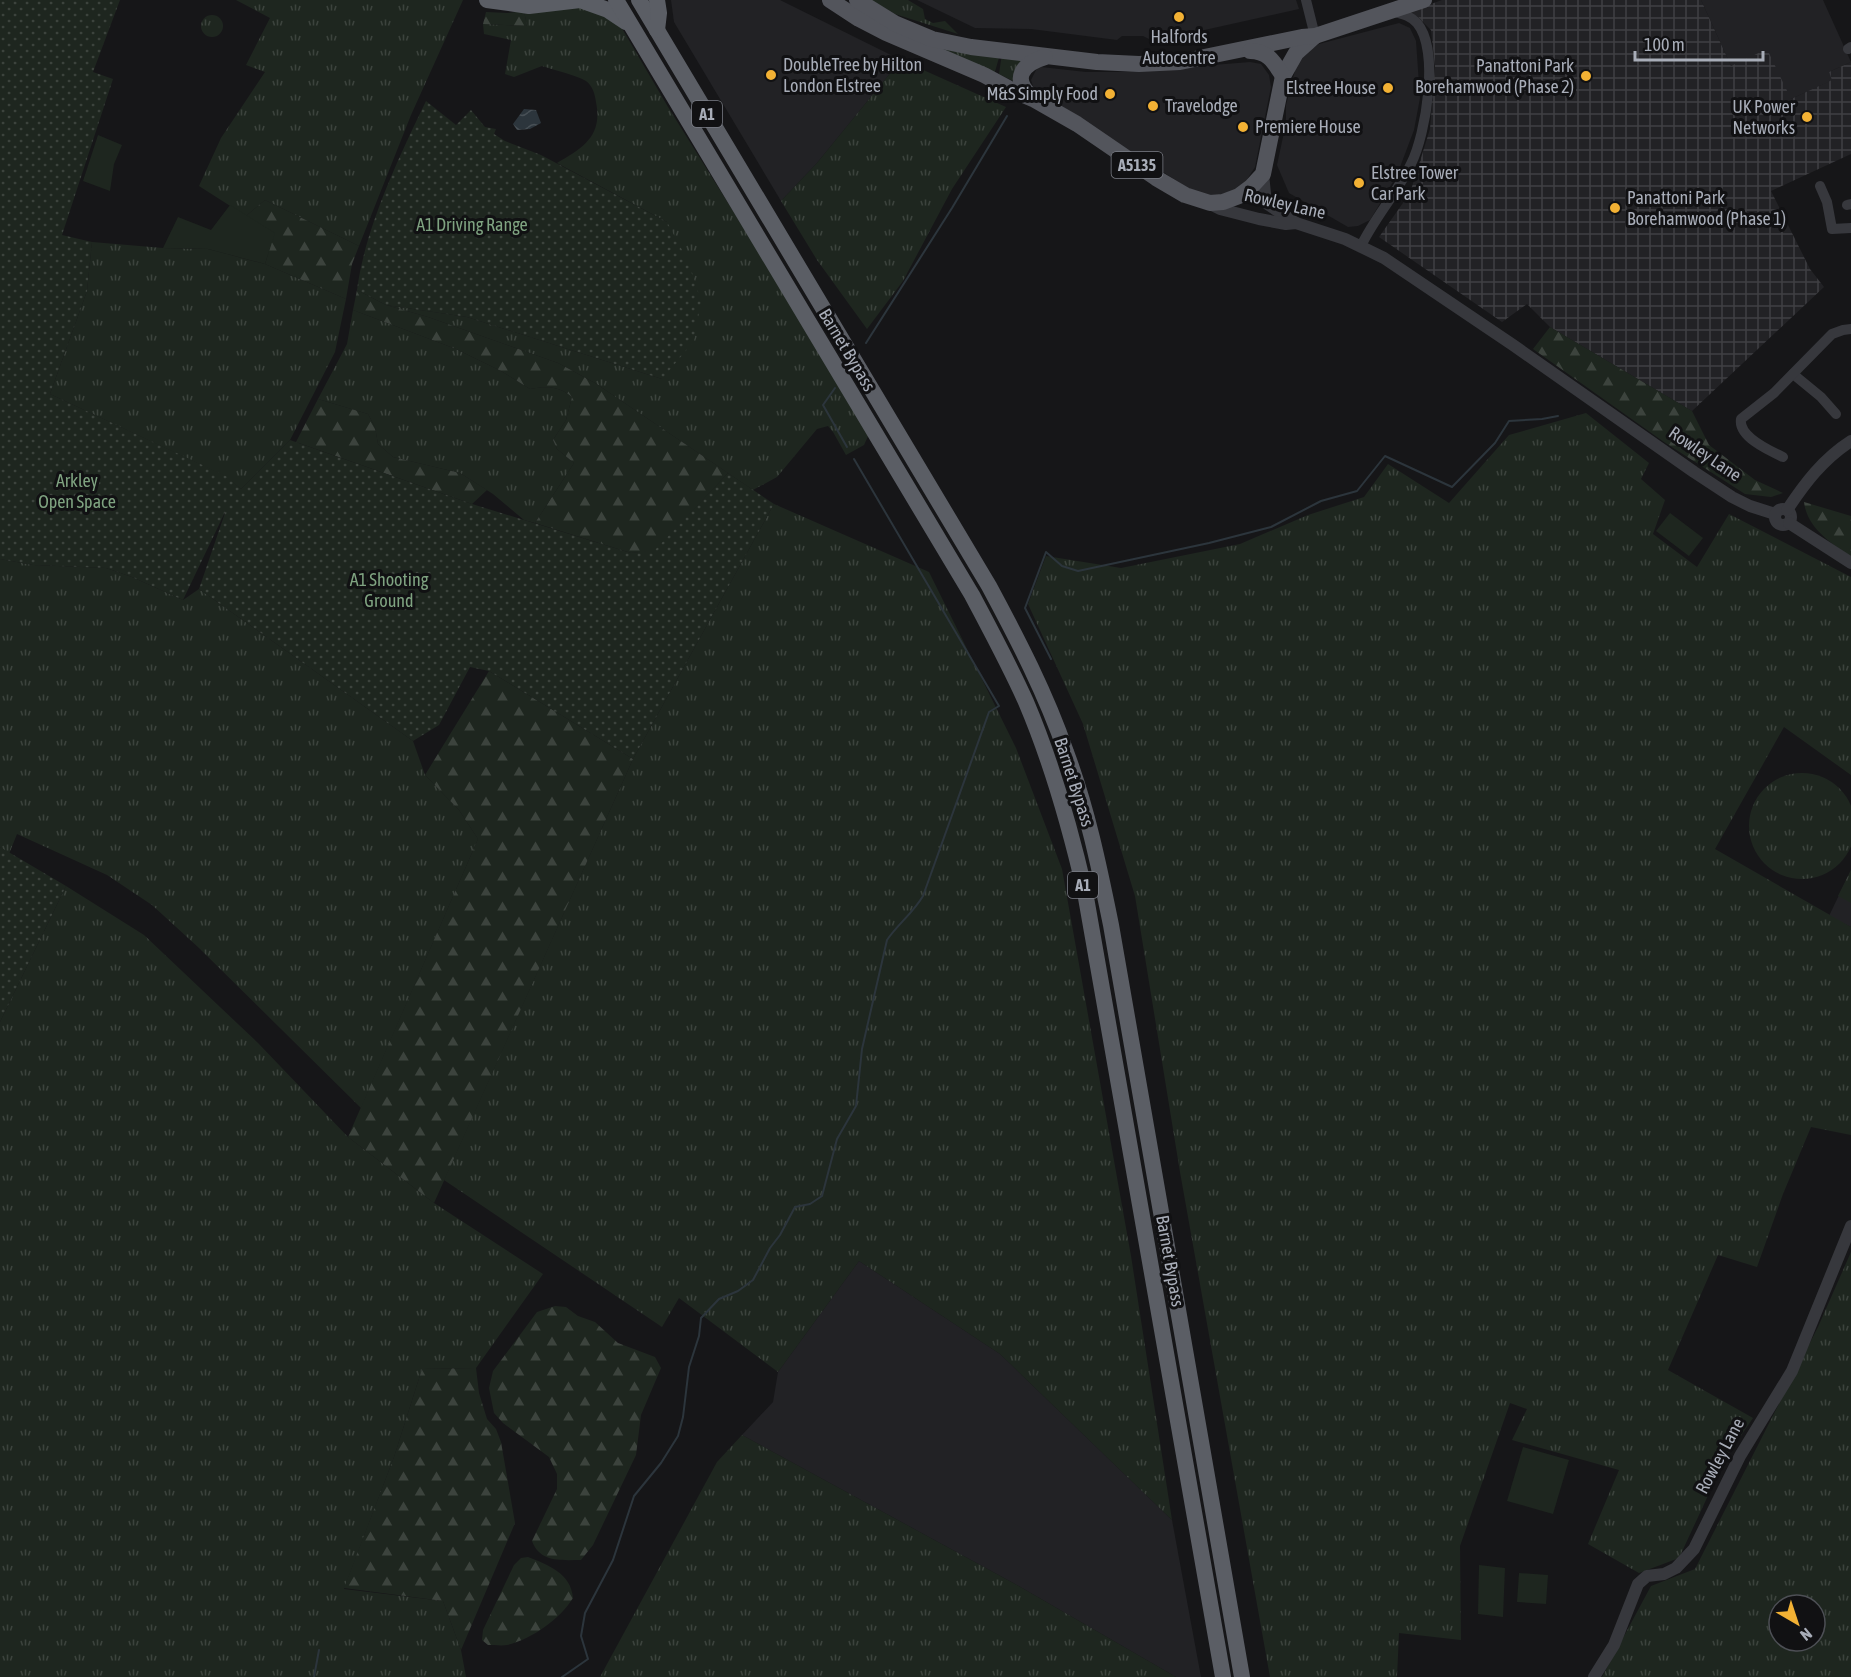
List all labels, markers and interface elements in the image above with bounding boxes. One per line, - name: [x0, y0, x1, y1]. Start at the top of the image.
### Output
- marker: Halfords Autocentre: [1172, 10, 1186, 24]
- scale bar: [1635, 24, 1762, 62]
- place label: Halfords Autocentre: [1142, 26, 1216, 68]
- text: 100 m: [1644, 34, 1685, 55]
- place label: DoubleTree by Hilton London Elstree: [783, 54, 922, 96]
- place label: Panattoni Park Borehamwood (Phase 2): [1415, 55, 1574, 97]
- marker: DoubleTree by Hilton London Elstree: [764, 68, 778, 82]
- marker: Panattoni Park Borehamwood (Phase 2): [1579, 69, 1593, 83]
- place label: Elstree House: [1286, 77, 1376, 98]
- marker: Elstree House: [1381, 81, 1395, 95]
- place label: M&S Simply Food: [987, 83, 1098, 104]
- marker: M&S Simply Food: [1103, 87, 1117, 101]
- place label: Travelodge: [1165, 95, 1238, 116]
- place label: UK Power Networks: [1732, 96, 1796, 138]
- marker: Travelodge: [1146, 99, 1160, 113]
- road number: A1: [692, 101, 722, 127]
- marker: UK Power Networks: [1800, 110, 1814, 124]
- place label: Premiere House: [1255, 116, 1361, 137]
- marker: Premiere House: [1236, 120, 1250, 134]
- road number: A5135: [1112, 152, 1162, 178]
- place label: Elstree Tower Car Park: [1371, 162, 1459, 204]
- marker: Elstree Tower Car Park: [1352, 176, 1366, 190]
- street label: Rowley Lane: [1242, 184, 1328, 223]
- place label: Panattoni Park Borehamwood (Phase 1): [1627, 187, 1786, 229]
- marker: Panattoni Park Borehamwood (Phase 1): [1608, 201, 1622, 215]
- park label: A1 Driving Range: [416, 214, 528, 235]
- street label: Barnet Bypass: [815, 305, 880, 395]
- street label: Rowley Lane: [1665, 422, 1745, 485]
- park label: Arkley Open Space: [38, 470, 116, 512]
- park label: A1 Shooting Ground: [350, 569, 429, 611]
- street label: Barnet Bypass: [1050, 735, 1099, 829]
- road number: A1: [1068, 872, 1098, 898]
- street label: Barnet Bypass: [1152, 1214, 1189, 1308]
- street label: Rowley Lane: [1691, 1414, 1748, 1497]
- north arrow: [1767, 1593, 1827, 1653]
- text: N: [1797, 1625, 1816, 1645]

